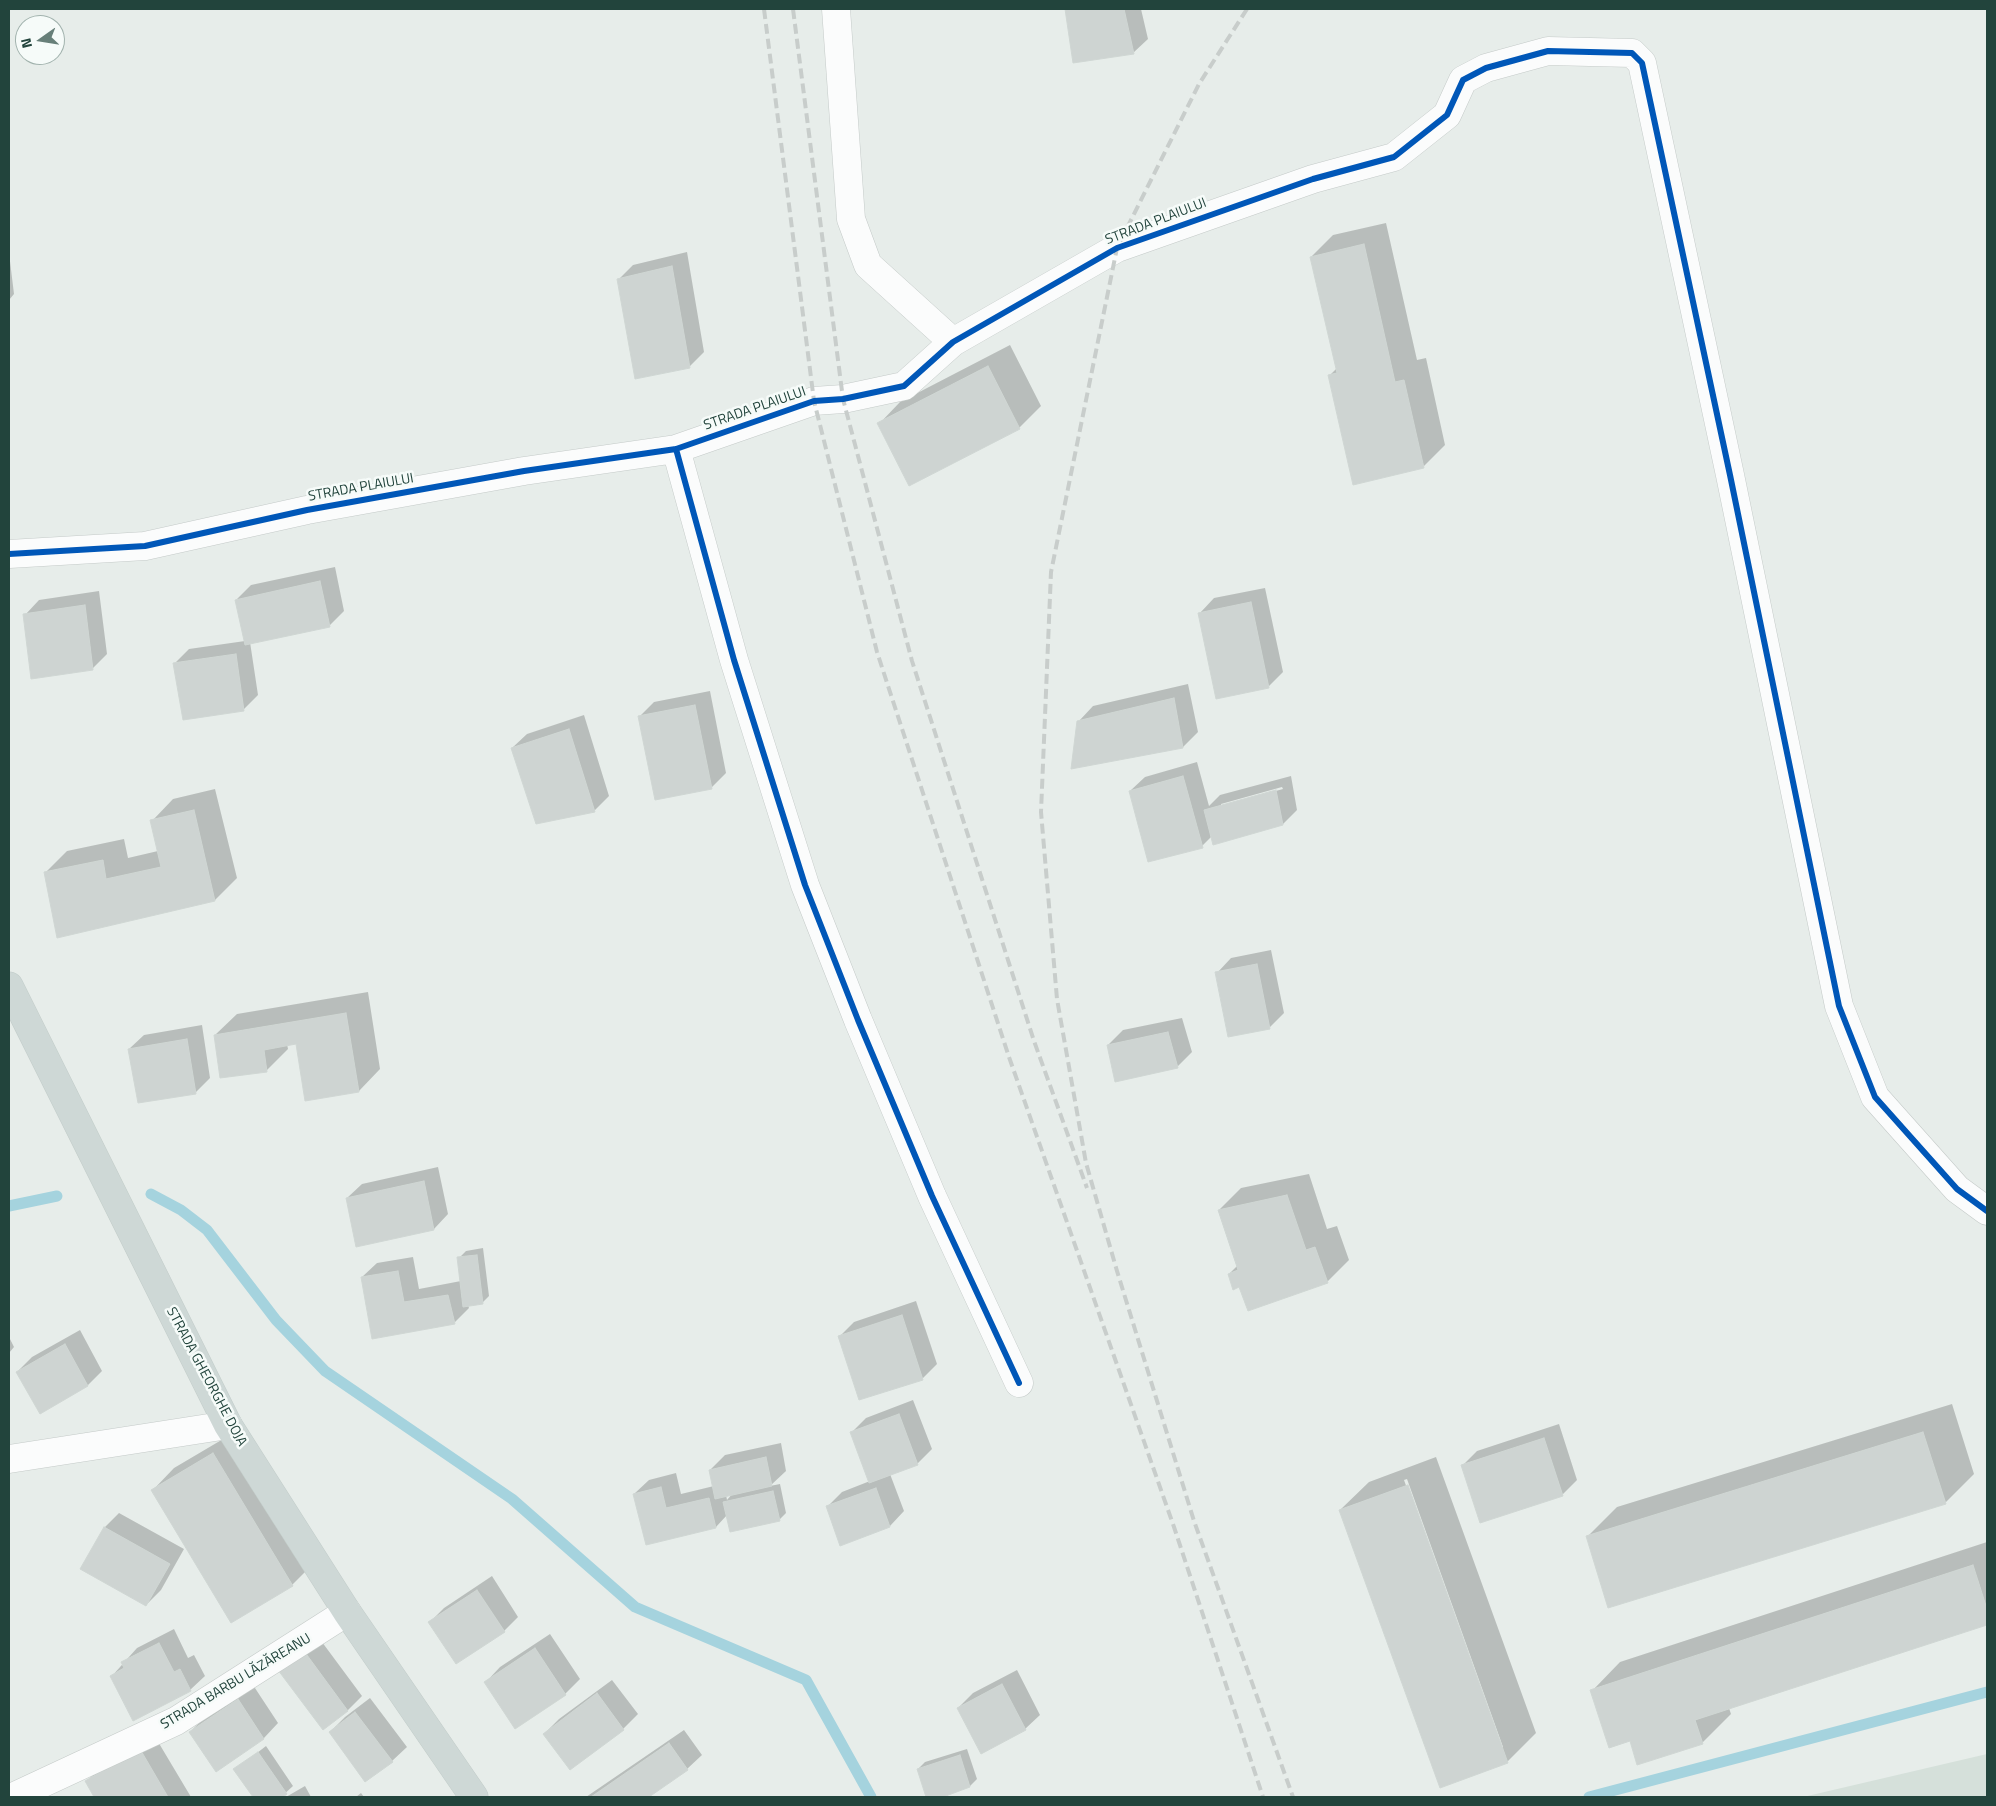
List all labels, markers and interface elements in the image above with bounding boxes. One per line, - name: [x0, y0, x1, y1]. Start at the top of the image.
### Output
- north arrow: [15, 15, 65, 65]
- text: N: [15, 36, 37, 50]
- street label: STRADA PLAIULUI: [1103, 195, 1209, 249]
- street label: STRADA PLAIULUI: [702, 384, 808, 434]
- street label: STRADA PLAIULUI: [307, 470, 415, 506]
- street label: STRADA GHEORGHE DOJA: [162, 1305, 250, 1449]
- street label: STRADA BARBU LĂZĂREANU: [158, 1630, 314, 1734]

